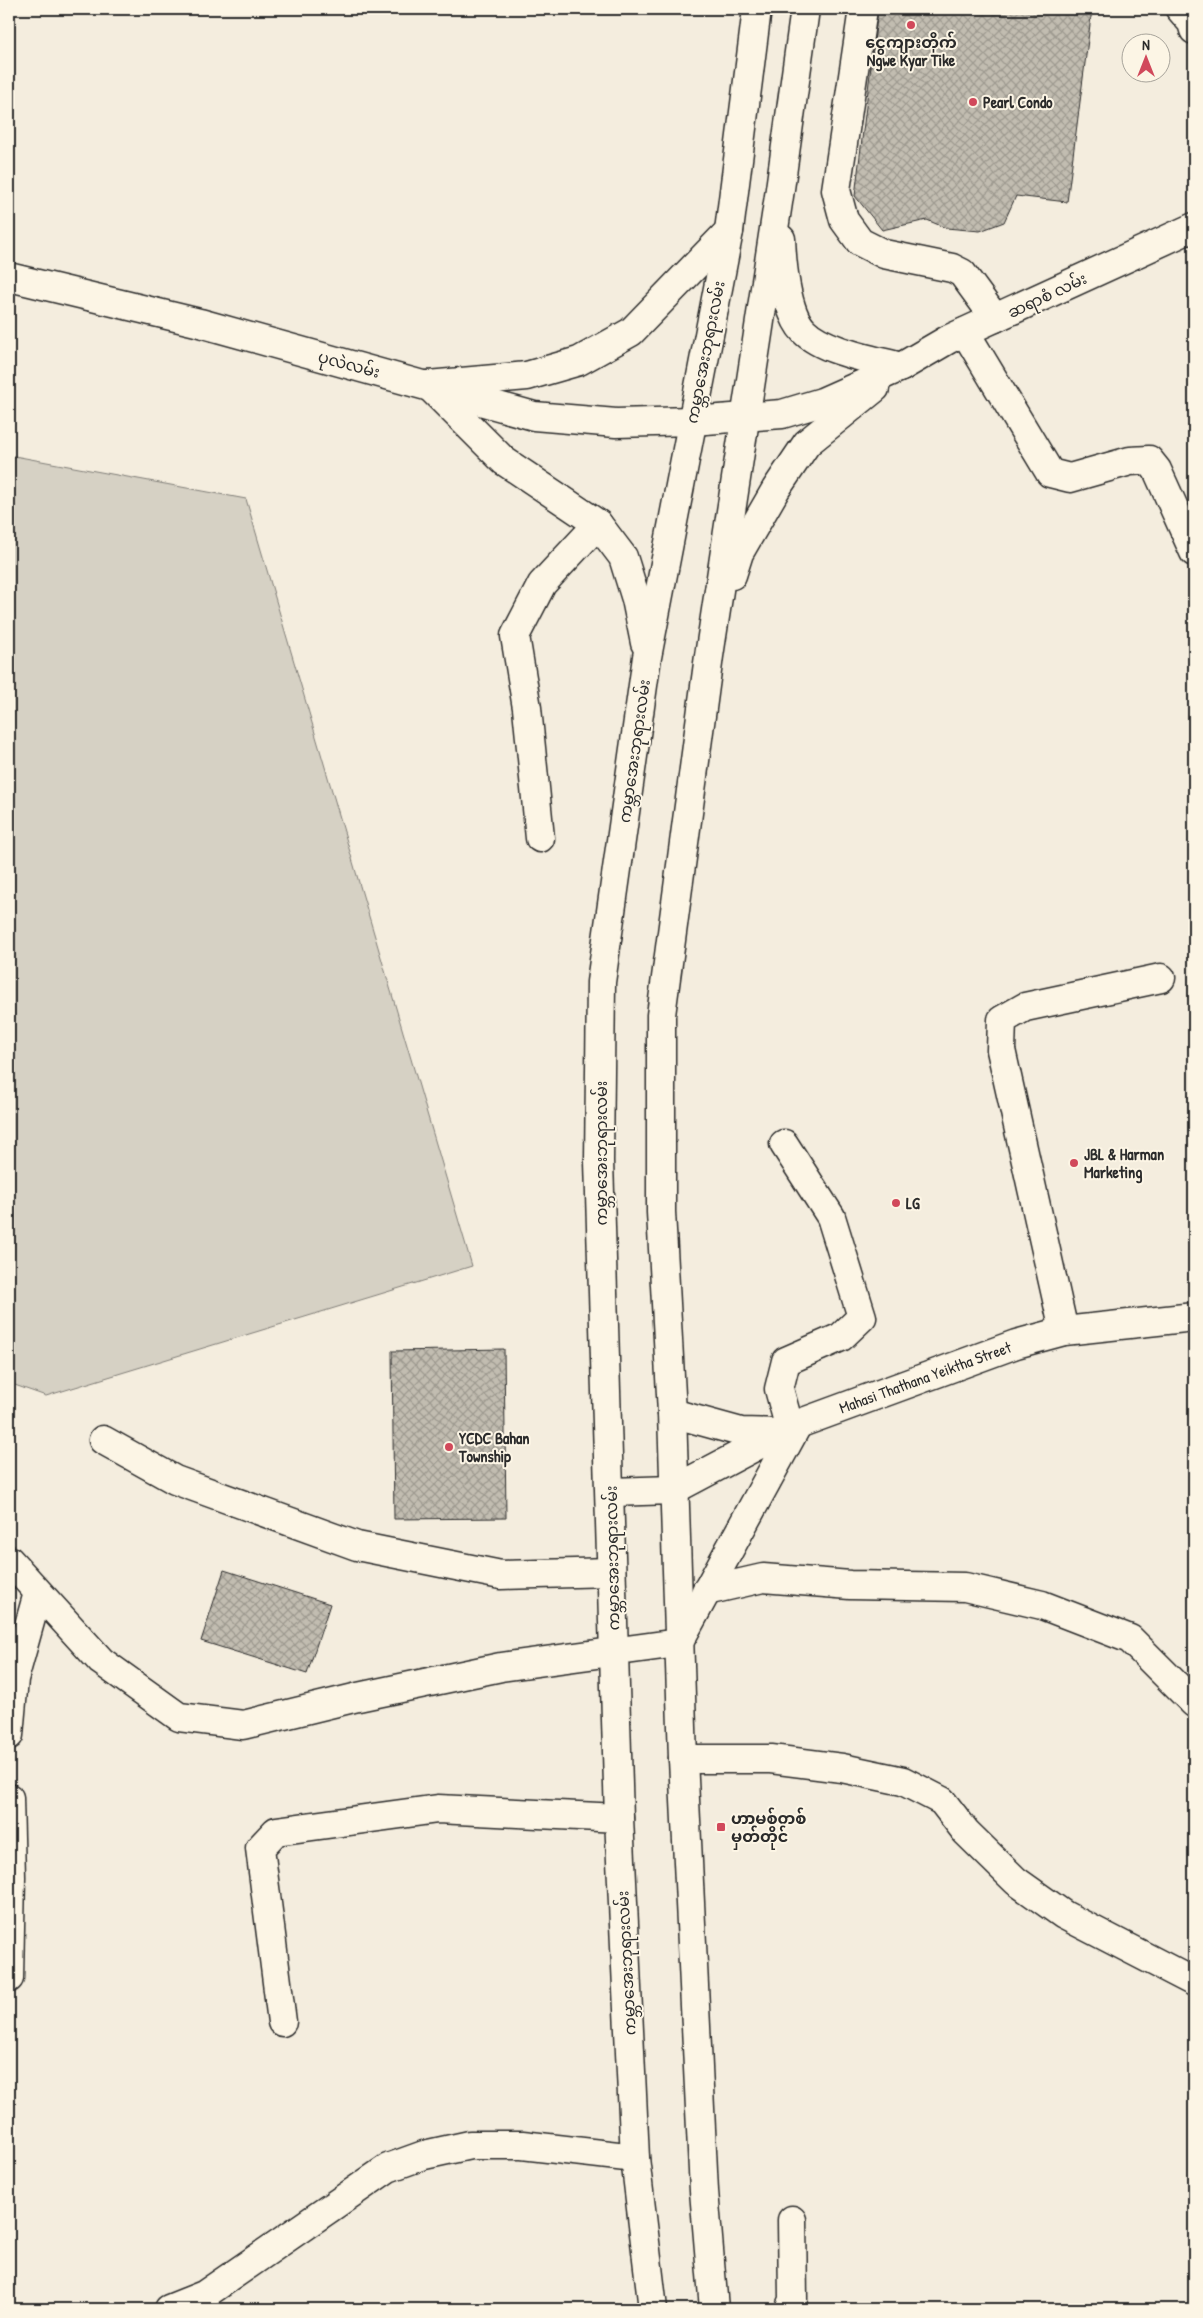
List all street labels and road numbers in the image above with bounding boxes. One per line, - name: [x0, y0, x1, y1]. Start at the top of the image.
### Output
- street label: ဆရာစံ လမ်း: [1004, 267, 1092, 326]
- street label: ကမ္ဘာအေးဘုရားလမ်း: [680, 279, 734, 426]
- street label: ပုလဲလမ်း: [315, 345, 382, 387]
- street label: ကမ္ဘာအေးဘုရားလမ်း: [613, 678, 659, 825]
- street label: ကမ္ဘာအေးဘုရားလမ်း: [590, 1081, 616, 1225]
- street label: Mahasi Thathana Yeiktha Street: [836, 1335, 1014, 1418]
- street label: ကမ္ဘာအေးဘုရားလမ်း: [600, 1485, 628, 1631]
- street label: ကမ္ဘာအေးဘုရားလမ်း: [611, 1890, 645, 2036]

